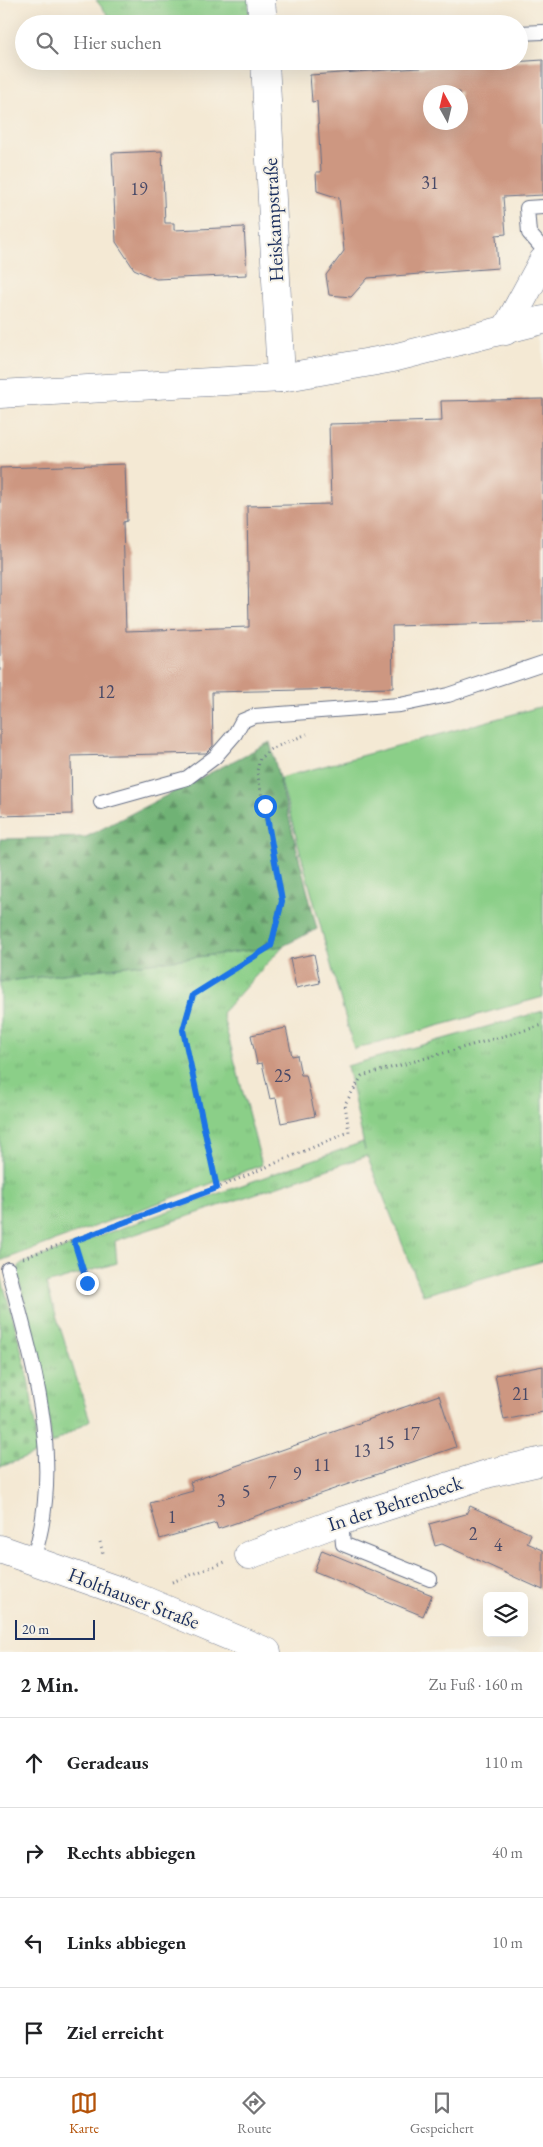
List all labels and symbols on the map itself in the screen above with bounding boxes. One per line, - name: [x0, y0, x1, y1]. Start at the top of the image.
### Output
- north arrow: [423, 85, 468, 130]
- street label: Heiskampstraße: [257, 157, 289, 283]
- house number: 31: [421, 171, 439, 194]
- house number: 19: [130, 177, 148, 200]
- house number: 12: [97, 680, 115, 703]
- route start: [254, 795, 277, 818]
- house number: 25: [274, 1064, 292, 1087]
- route end: [76, 1272, 99, 1295]
- house number: 21: [512, 1382, 530, 1405]
- house number: 17: [402, 1422, 420, 1445]
- house number: 15: [377, 1431, 395, 1454]
- house number: 13: [353, 1439, 371, 1462]
- house number: 11: [313, 1453, 331, 1476]
- house number: 9: [293, 1462, 302, 1485]
- street label: In der Behrenbeck: [324, 1469, 466, 1537]
- house number: 7: [268, 1471, 277, 1494]
- house number: 5: [242, 1480, 250, 1503]
- house number: 3: [217, 1489, 225, 1512]
- house number: 1: [168, 1505, 176, 1528]
- house number: 2: [469, 1522, 478, 1545]
- house number: 4: [494, 1533, 503, 1556]
- street label: Holthauser Straße: [65, 1561, 204, 1635]
- scale bar: [15, 1617, 95, 1640]

